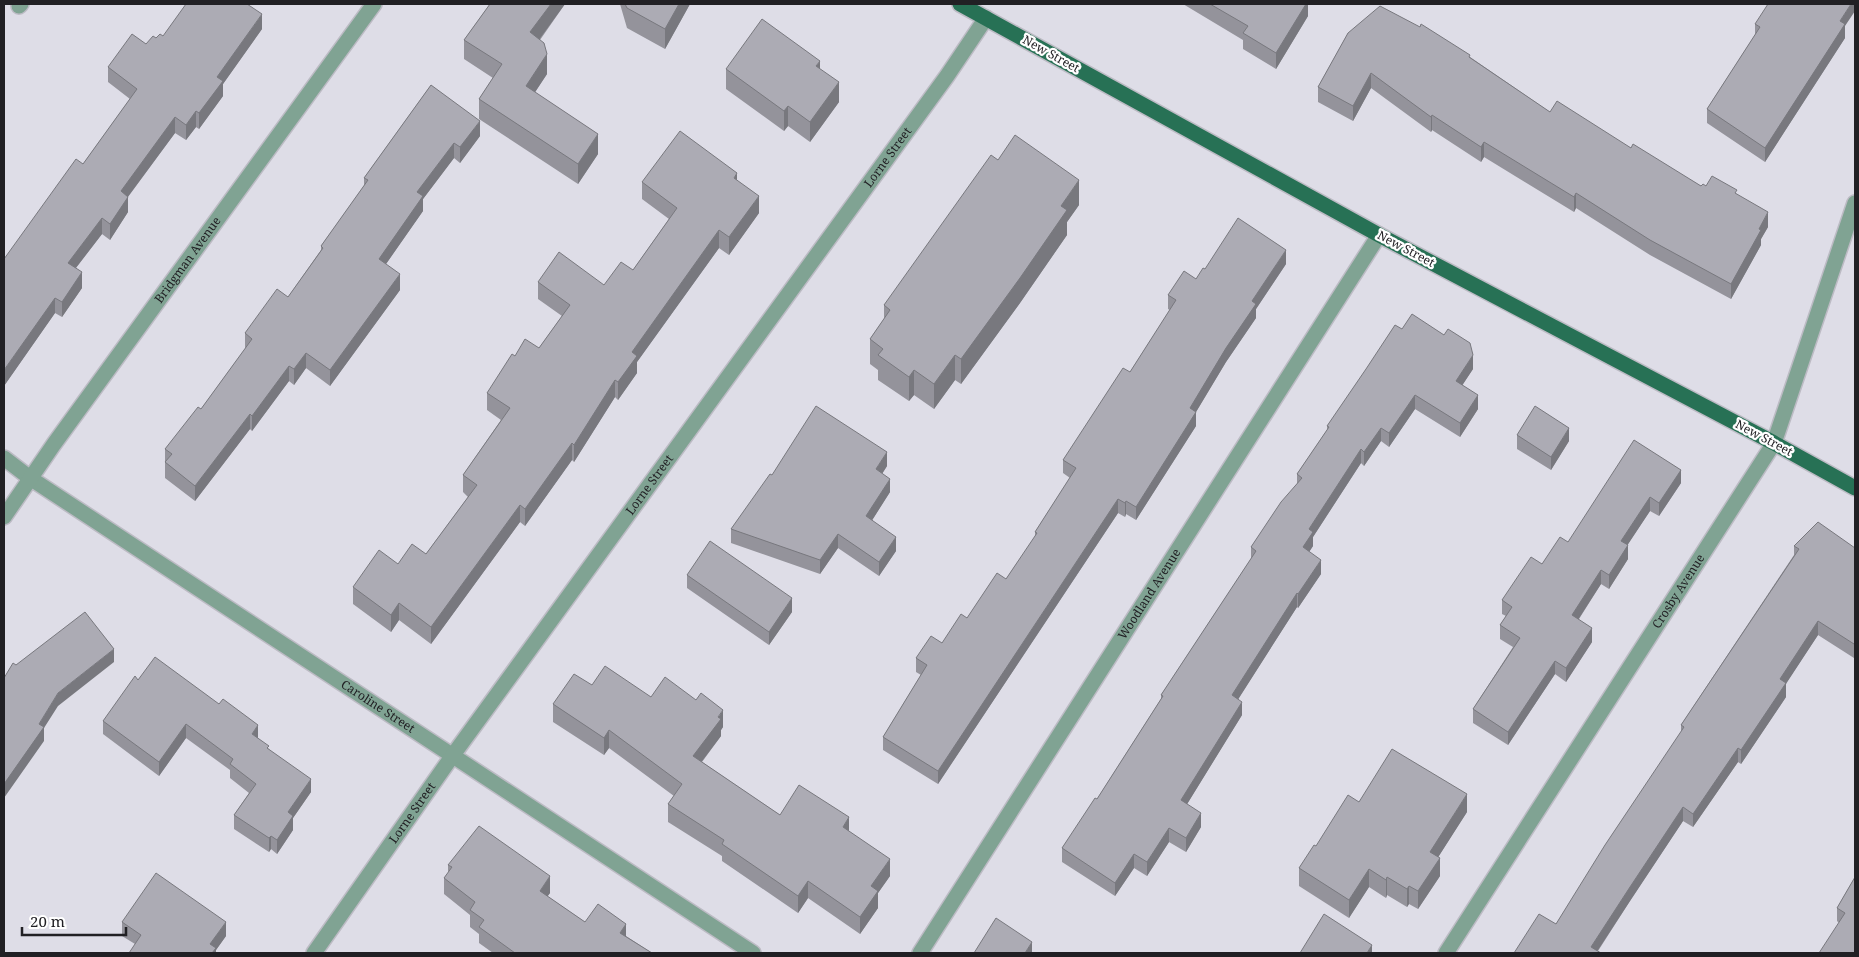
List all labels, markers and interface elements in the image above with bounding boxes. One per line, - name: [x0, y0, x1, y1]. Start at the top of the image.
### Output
- street label: New Street: [1020, 31, 1083, 76]
- street label: Lorne Street: [860, 123, 915, 191]
- street label: Bridgman Avenue: [150, 213, 225, 306]
- street label: New Street: [1375, 226, 1438, 271]
- street label: New Street: [1733, 415, 1796, 460]
- street label: Lorne Street: [621, 451, 677, 518]
- street label: Woodland Avenue: [1114, 545, 1184, 643]
- street label: Crosby Avenue: [1648, 551, 1708, 632]
- street label: Caroline Street: [338, 676, 418, 737]
- street label: Lorne Street: [385, 779, 439, 847]
- scale bar: [22, 904, 126, 936]
- text: 20 m: [30, 911, 65, 931]

